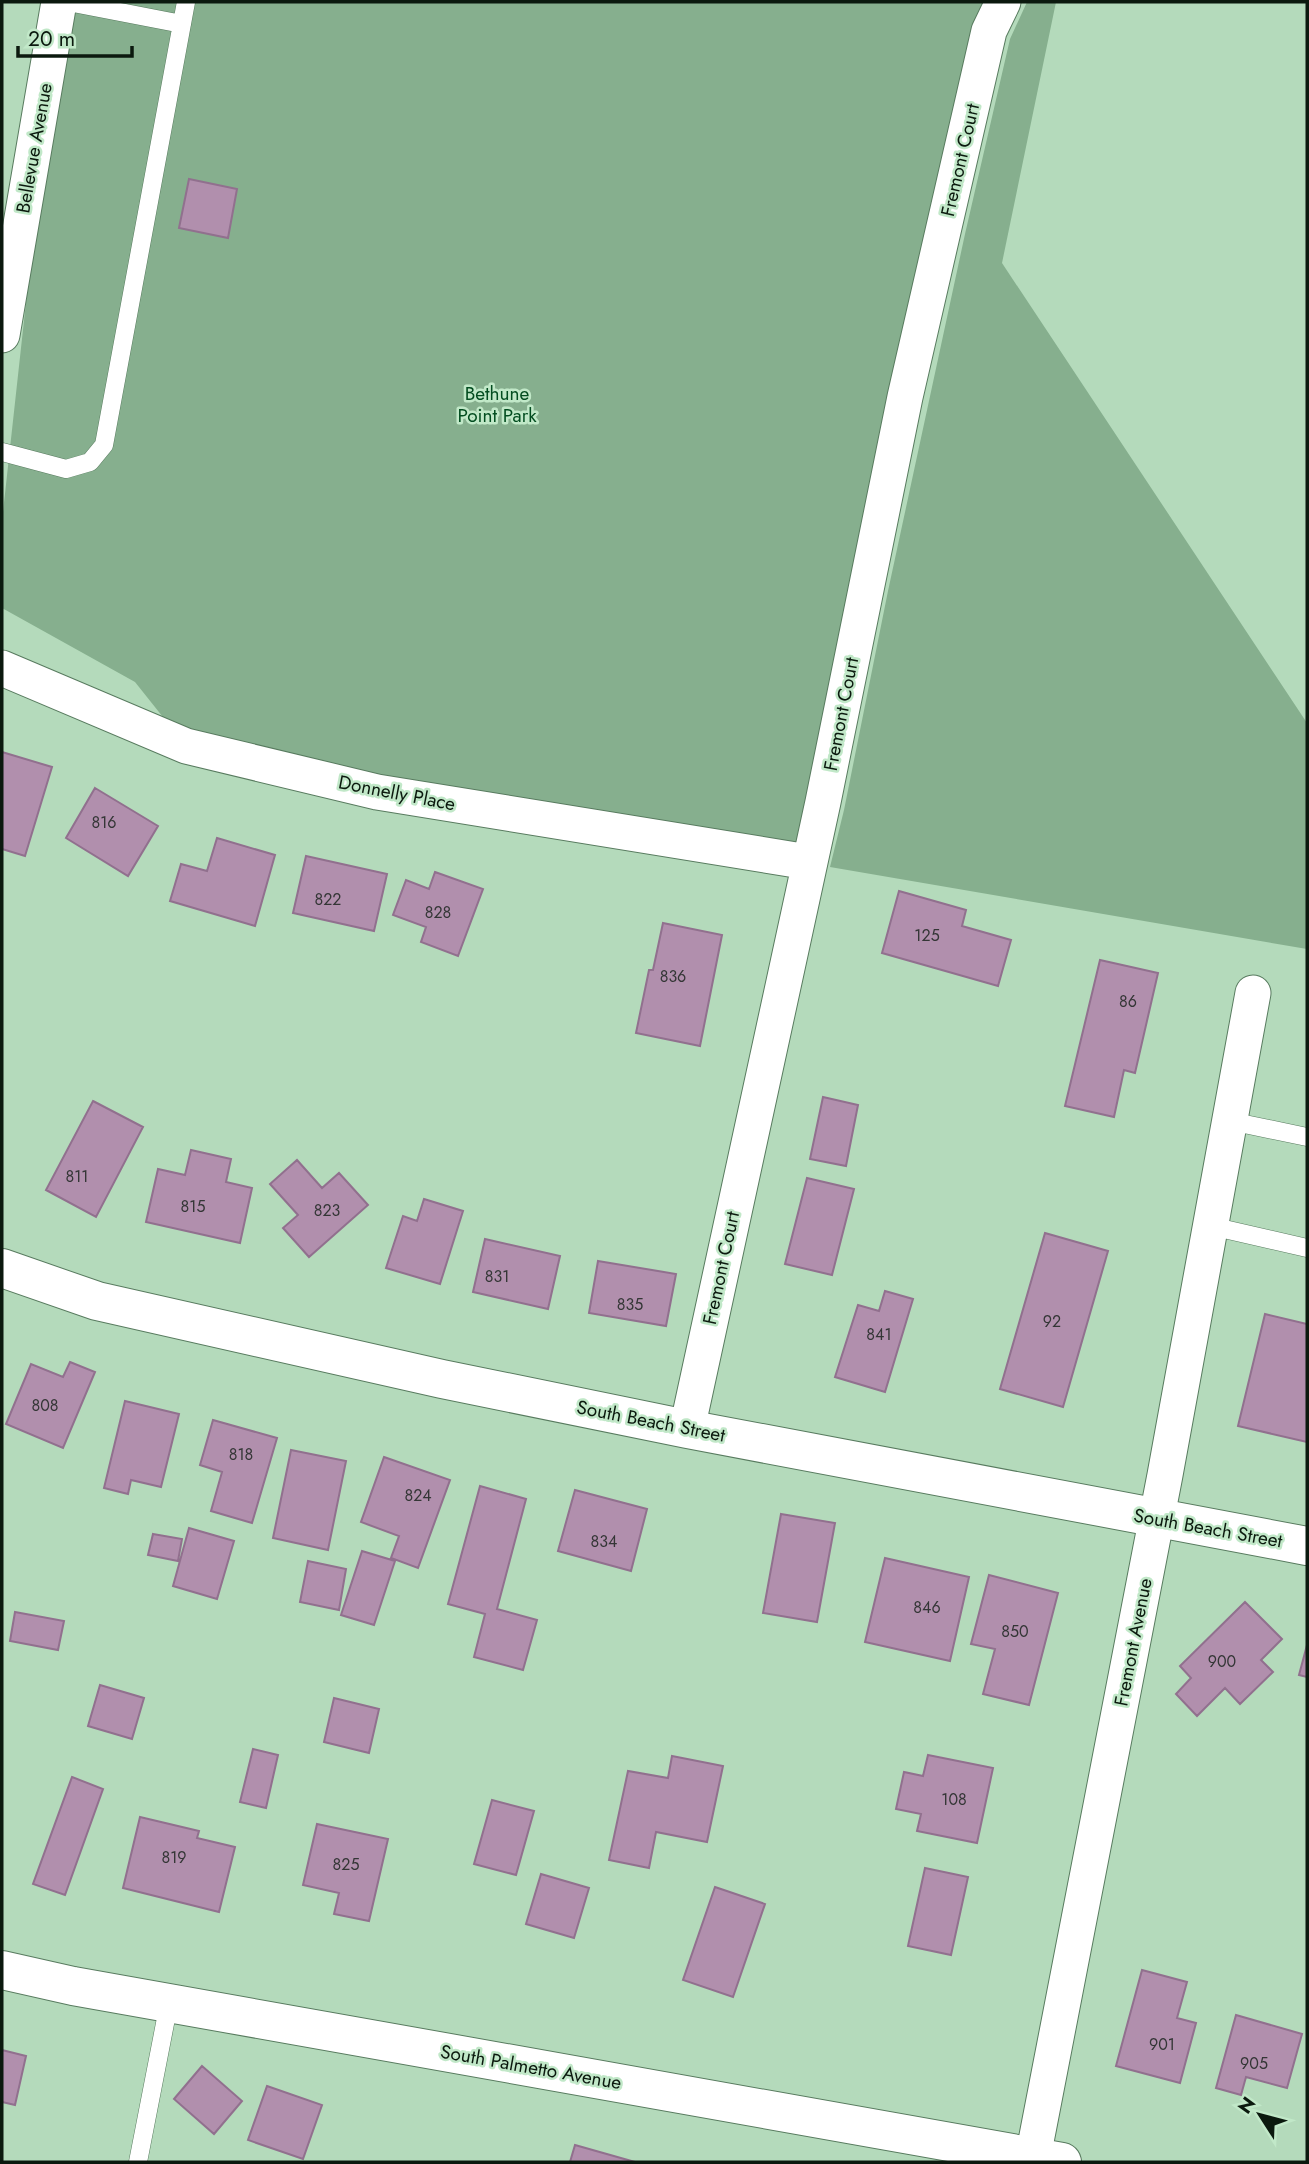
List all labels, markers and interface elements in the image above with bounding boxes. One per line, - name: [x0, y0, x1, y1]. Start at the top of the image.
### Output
- scale bar: [18, 14, 131, 58]
- text: 20 m: [28, 24, 75, 54]
- street label: Bellevue Avenue: [9, 81, 59, 215]
- street label: Fremont Court: [934, 101, 986, 219]
- park label: Bethune Point Park: [457, 380, 537, 429]
- street label: Fremont Court: [817, 655, 865, 773]
- street label: Donnelly Place: [336, 768, 458, 818]
- house number: 816: [91, 811, 117, 834]
- house number: 822: [315, 888, 341, 911]
- house number: 828: [425, 901, 451, 924]
- house number: 125: [914, 924, 940, 947]
- house number: 836: [660, 965, 686, 988]
- house number: 86: [1119, 990, 1137, 1013]
- house number: 811: [65, 1165, 89, 1188]
- house number: 815: [181, 1195, 205, 1218]
- house number: 823: [314, 1199, 341, 1222]
- street label: Fremont Court: [696, 1209, 746, 1327]
- house number: 831: [485, 1265, 509, 1288]
- house number: 835: [617, 1293, 643, 1316]
- house number: 92: [1043, 1310, 1061, 1333]
- house number: 841: [866, 1323, 892, 1346]
- street label: South Beach Street: [574, 1393, 728, 1449]
- house number: 808: [31, 1394, 59, 1417]
- house number: 818: [229, 1443, 253, 1466]
- house number: 824: [404, 1484, 432, 1507]
- street label: South Beach Street: [1131, 1502, 1285, 1554]
- house number: 834: [591, 1530, 617, 1553]
- street label: Fremont Avenue: [1107, 1576, 1159, 1708]
- house number: 846: [913, 1596, 941, 1619]
- house number: 850: [1001, 1620, 1029, 1643]
- house number: 900: [1208, 1650, 1236, 1673]
- house number: 108: [941, 1788, 967, 1811]
- house number: 819: [161, 1846, 187, 1869]
- house number: 825: [333, 1853, 359, 1876]
- house number: 901: [1149, 2033, 1175, 2056]
- street label: South Palmetto Avenue: [438, 2038, 624, 2096]
- house number: 905: [1240, 2052, 1268, 2075]
- north arrow: [1225, 2080, 1295, 2150]
- text: N: [1231, 2091, 1262, 2119]

